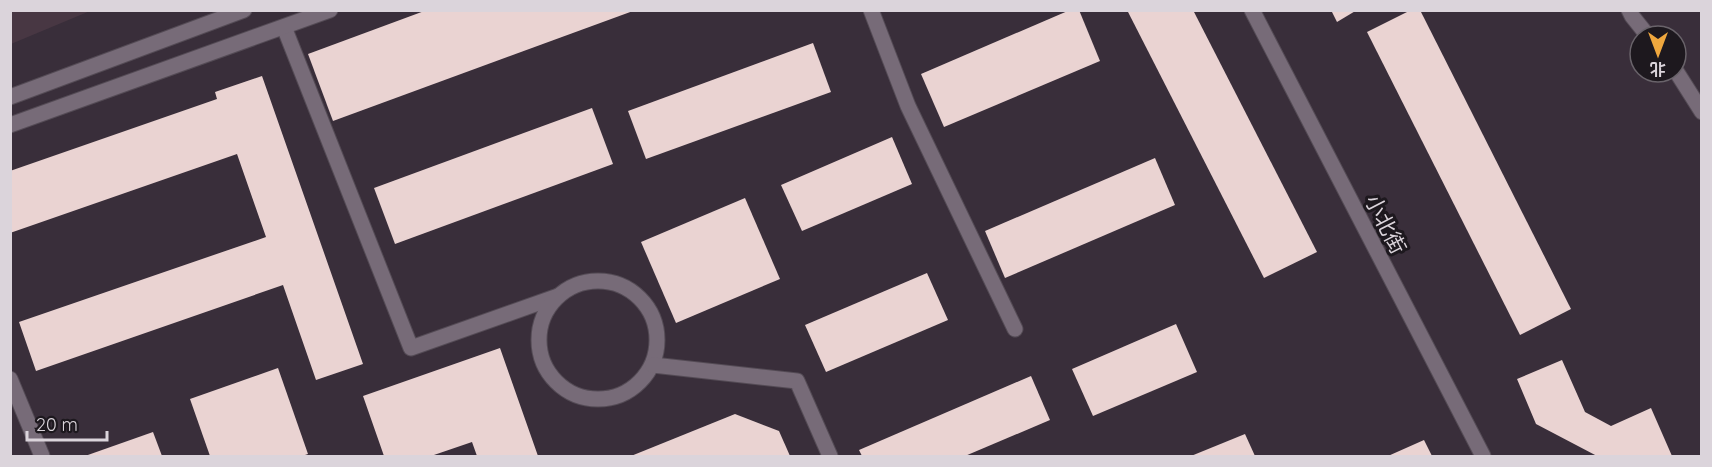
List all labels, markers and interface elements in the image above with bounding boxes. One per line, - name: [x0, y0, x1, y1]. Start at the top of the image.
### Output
- north arrow: [1628, 24, 1688, 84]
- text: 北: [1650, 59, 1666, 79]
- street label: 小北街: [1360, 190, 1412, 258]
- scale bar: [27, 404, 106, 442]
- text: 20 m: [36, 413, 78, 436]

